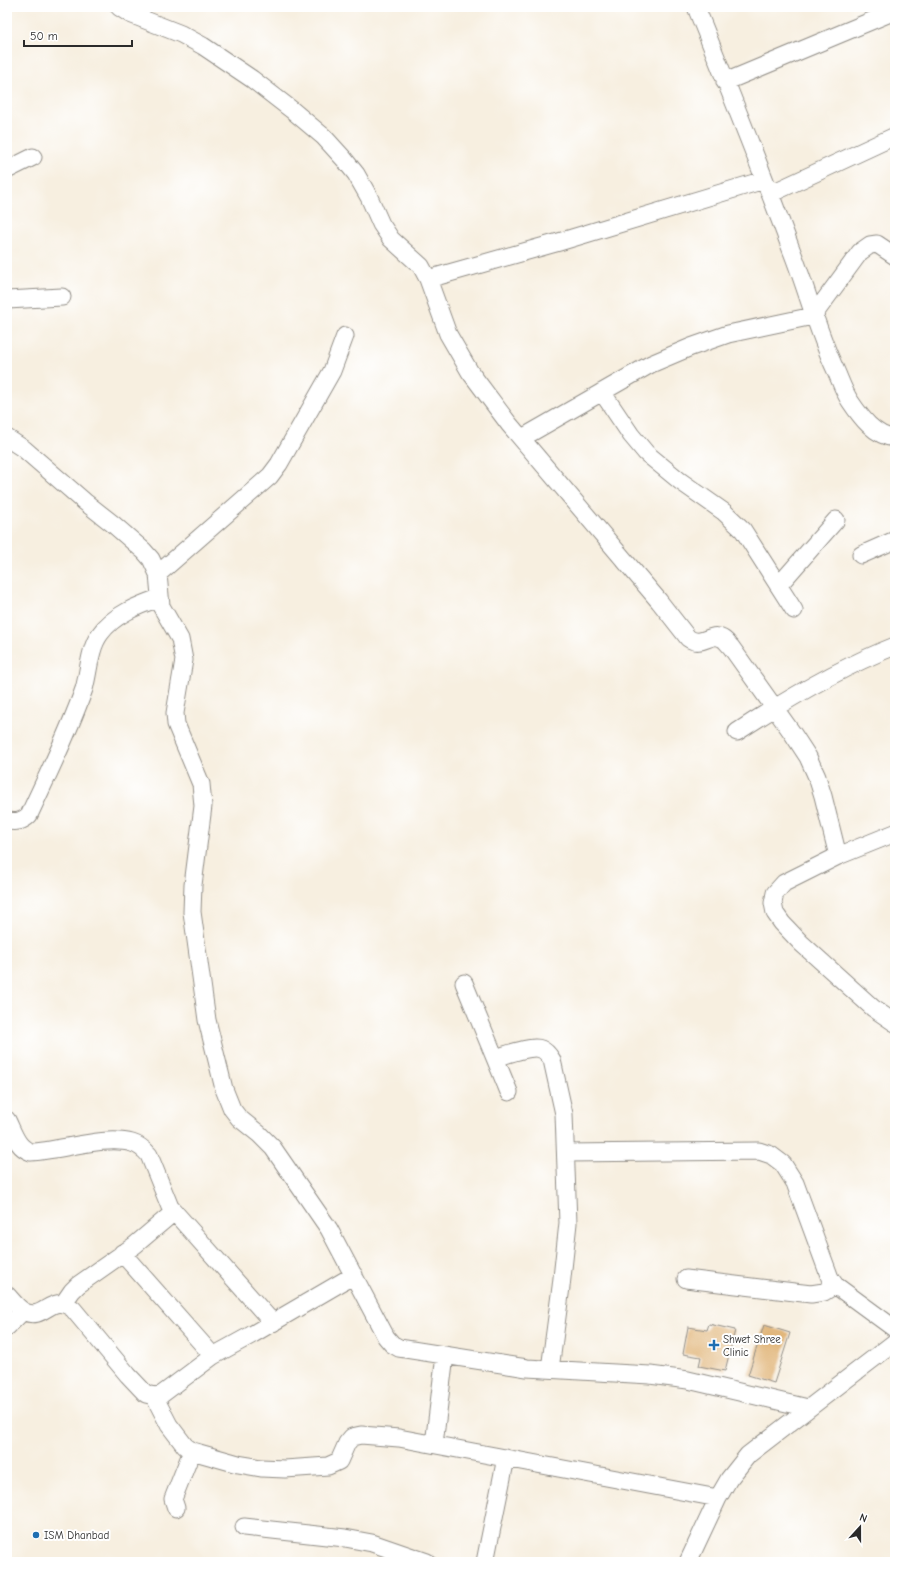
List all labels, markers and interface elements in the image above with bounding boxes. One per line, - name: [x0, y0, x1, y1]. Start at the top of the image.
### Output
- scale bar: [24, 22, 132, 48]
- text: 50 m: [30, 29, 58, 43]
- place label: Shwet Shree Clinic: [723, 1333, 781, 1359]
- marker: Shwet Shree Clinic: [708, 1339, 720, 1351]
- north arrow: [840, 1507, 880, 1547]
- text: N: [858, 1511, 869, 1525]
- place label: ISM Dhanbad: [44, 1529, 109, 1542]
- marker: ISM Dhanbad: [31, 1530, 41, 1540]

